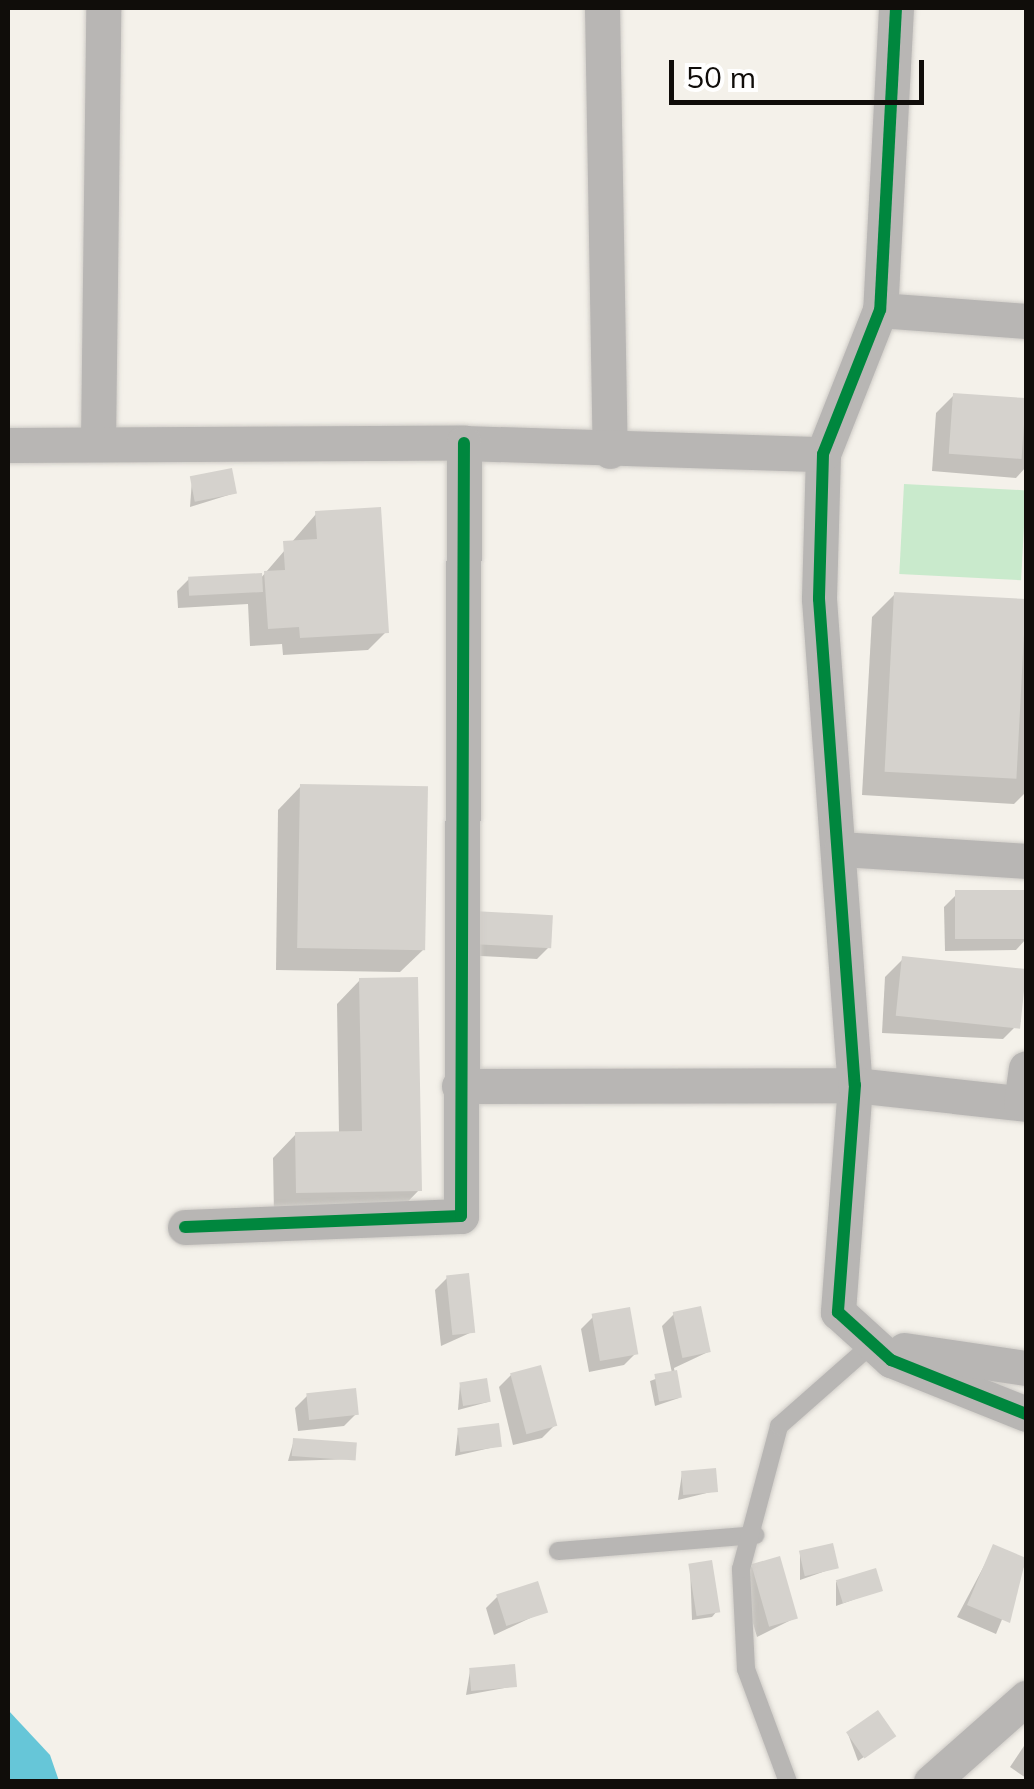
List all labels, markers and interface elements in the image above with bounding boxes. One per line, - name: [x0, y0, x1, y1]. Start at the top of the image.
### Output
- scale bar: [674, 40, 929, 102]
- text: 50 m: [686, 58, 756, 96]

